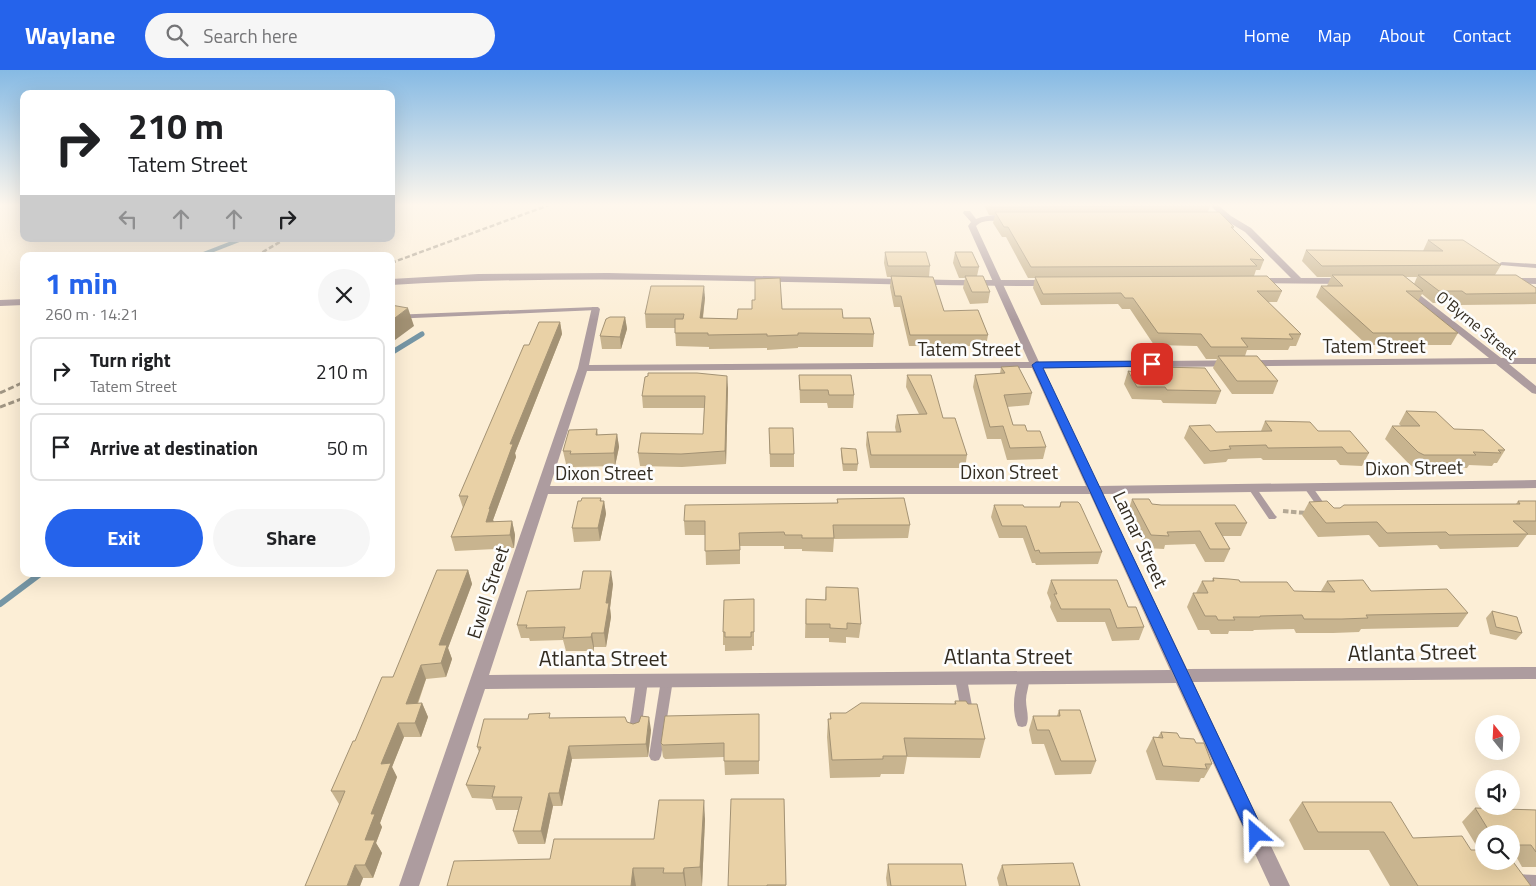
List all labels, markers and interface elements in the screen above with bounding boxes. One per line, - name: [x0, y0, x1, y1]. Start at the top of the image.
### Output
- search box: [145, 13, 495, 58]
- text: Waylane: [25, 17, 115, 53]
- icon: search: [163, 21, 191, 49]
- text: Search here: [203, 21, 298, 50]
- text: Home: [1244, 22, 1290, 49]
- text: Map: [1318, 22, 1351, 49]
- text: About: [1379, 22, 1425, 49]
- text: Contact: [1453, 22, 1511, 49]
- text: 210 m: [128, 99, 224, 153]
- icon: right: [45, 110, 110, 175]
- text: Tatem Street: [128, 147, 247, 181]
- icon: left: [114, 205, 142, 233]
- icon: ahead: [167, 205, 195, 233]
- icon: ahead: [220, 205, 248, 233]
- icon: right: [273, 205, 301, 233]
- text: 1 min: [45, 260, 118, 306]
- button: close: [318, 269, 370, 321]
- street label: O'Byrne Street: [1431, 285, 1523, 366]
- text: 260 m · 14:21: [45, 302, 139, 326]
- street label: Tatem Street: [1322, 331, 1426, 360]
- street label: Tatem Street: [917, 334, 1021, 363]
- pin: [1131, 343, 1173, 385]
- text: Turn right: [90, 345, 171, 374]
- icon: arrive: [1138, 350, 1166, 378]
- icon: right: [47, 357, 75, 385]
- text: 210 m: [316, 357, 368, 386]
- text: Tatem Street: [90, 374, 177, 398]
- icon: arrive: [47, 433, 75, 461]
- text: Arrive at destination: [90, 433, 258, 462]
- text: 50 m: [327, 433, 368, 462]
- street label: Dixon Street: [1365, 452, 1464, 482]
- street label: Dixon Street: [960, 457, 1058, 486]
- street label: Dixon Street: [555, 458, 653, 487]
- street label: Lamar Street: [1106, 486, 1176, 592]
- button: Exit: [45, 509, 203, 567]
- button: Share: [213, 509, 370, 567]
- street label: Ewell Street: [458, 541, 516, 642]
- street label: Atlanta Street: [1347, 634, 1477, 670]
- street label: Atlanta Street: [944, 639, 1073, 673]
- street label: Atlanta Street: [539, 641, 668, 675]
- north arrow: [1475, 715, 1520, 760]
- map controls: [1475, 715, 1520, 870]
- button: sound: [1475, 770, 1520, 815]
- position arrow: [1229, 807, 1281, 859]
- button: search: [1475, 825, 1520, 870]

